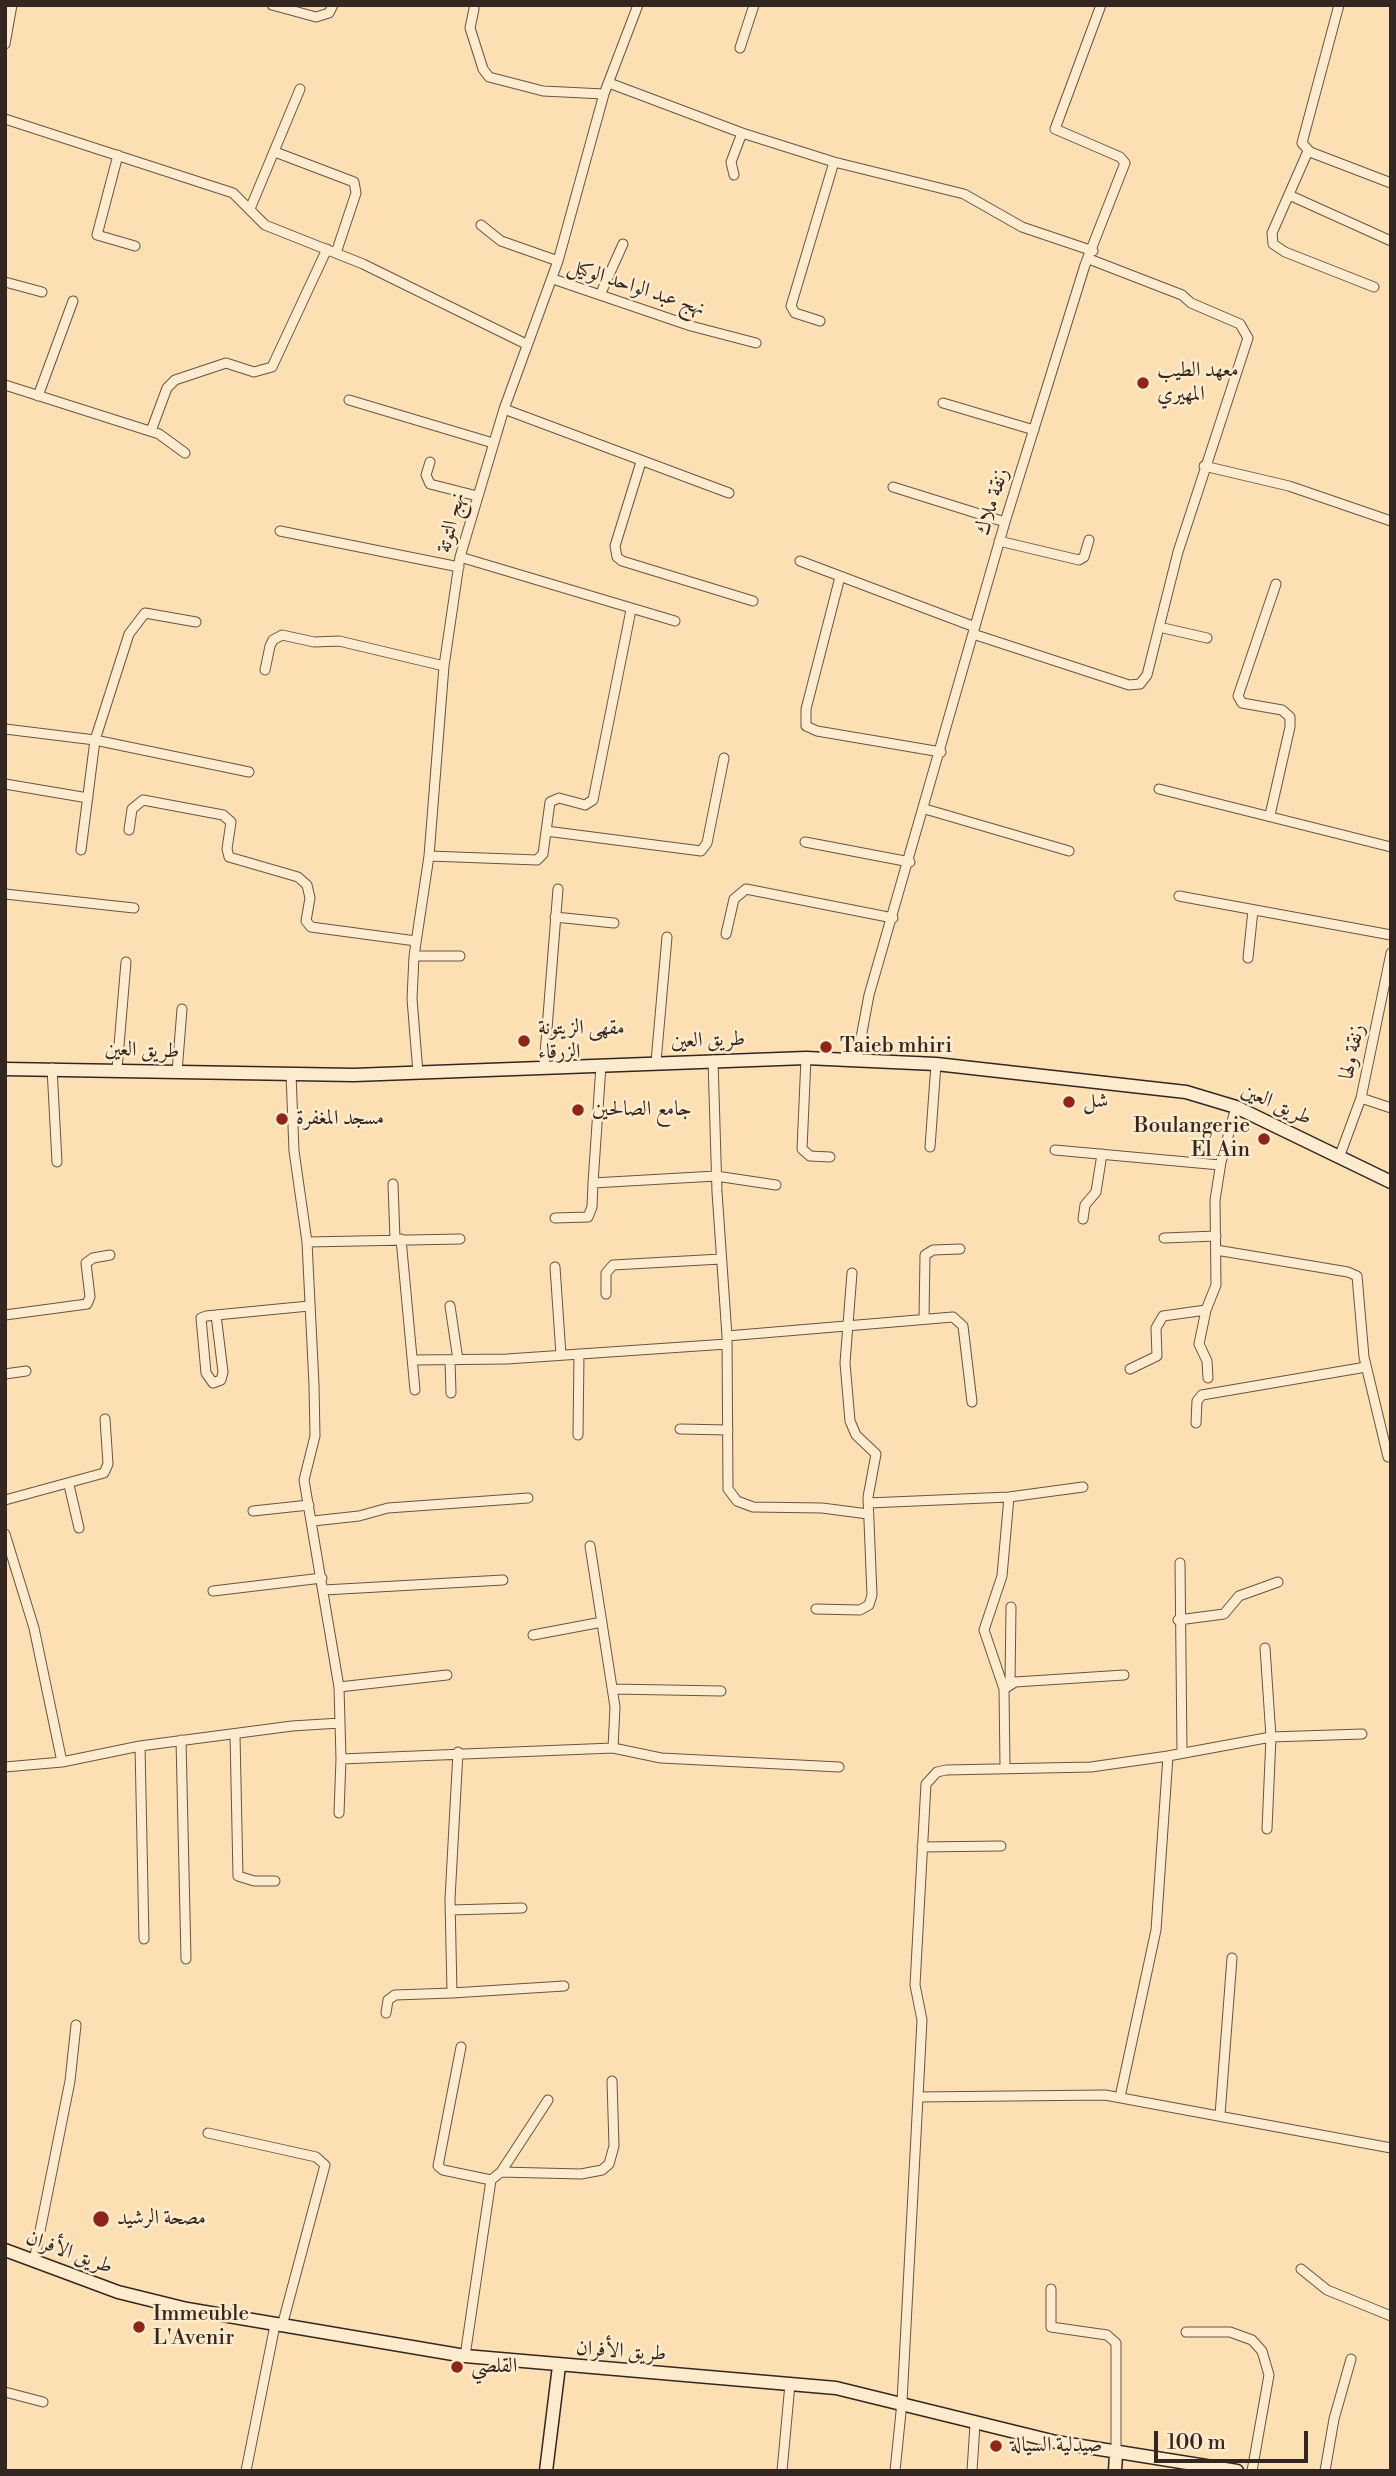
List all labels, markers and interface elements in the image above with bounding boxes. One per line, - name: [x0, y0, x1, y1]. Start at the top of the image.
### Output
- street label: نهج عبد الواحد الوكيل: [564, 254, 708, 322]
- place label: معهد الطيب المهيري: [1157, 358, 1239, 408]
- marker: معهد الطيب المهيري: [1135, 375, 1151, 391]
- street label: زنقة ملاك: [971, 465, 1015, 539]
- street label: نهج التوتة: [432, 490, 472, 556]
- place label: مقهى الزيتونة الزرقاء: [538, 1016, 625, 1066]
- street label: زنقة ولها: [1335, 1022, 1371, 1082]
- street label: طريق العين: [670, 1027, 746, 1055]
- marker: مقهى الزيتونة الزرقاء: [516, 1033, 532, 1049]
- place label: Taieb mhiri: [840, 1034, 952, 1060]
- street label: طريق العين: [104, 1037, 180, 1065]
- marker: Taieb mhiri: [818, 1039, 834, 1055]
- street label: طريق العين: [1237, 1078, 1315, 1132]
- place label: شل: [1083, 1089, 1108, 1115]
- marker: شل: [1061, 1094, 1077, 1110]
- place label: جامع الصالحين: [592, 1097, 692, 1123]
- marker: جامع الصالحين: [570, 1102, 586, 1118]
- place label: مسجد المغفرة: [296, 1106, 384, 1132]
- marker: مسجد المغفرة: [274, 1111, 290, 1127]
- place label: Boulangerie El Ain: [1134, 1114, 1250, 1164]
- marker: Boulangerie El Ain: [1256, 1131, 1272, 1147]
- place label: مصحة الرشيد: [117, 2206, 206, 2232]
- marker: مصحة الرشيد: [91, 2209, 111, 2229]
- street label: طريق الأفران: [22, 2226, 116, 2280]
- place label: Immeuble L'Avenir: [153, 2302, 249, 2352]
- marker: Immeuble L'Avenir: [131, 2319, 147, 2335]
- street label: طريق الأفران: [575, 2336, 667, 2368]
- place label: القلصي: [471, 2354, 517, 2380]
- marker: القلصي: [449, 2359, 465, 2375]
- scale bar: [1158, 2416, 1312, 2460]
- text: 100 m: [1167, 2430, 1226, 2456]
- place label: صيدلية السيالة: [1010, 2433, 1102, 2459]
- marker: صيدلية السيالة: [988, 2438, 1004, 2454]

